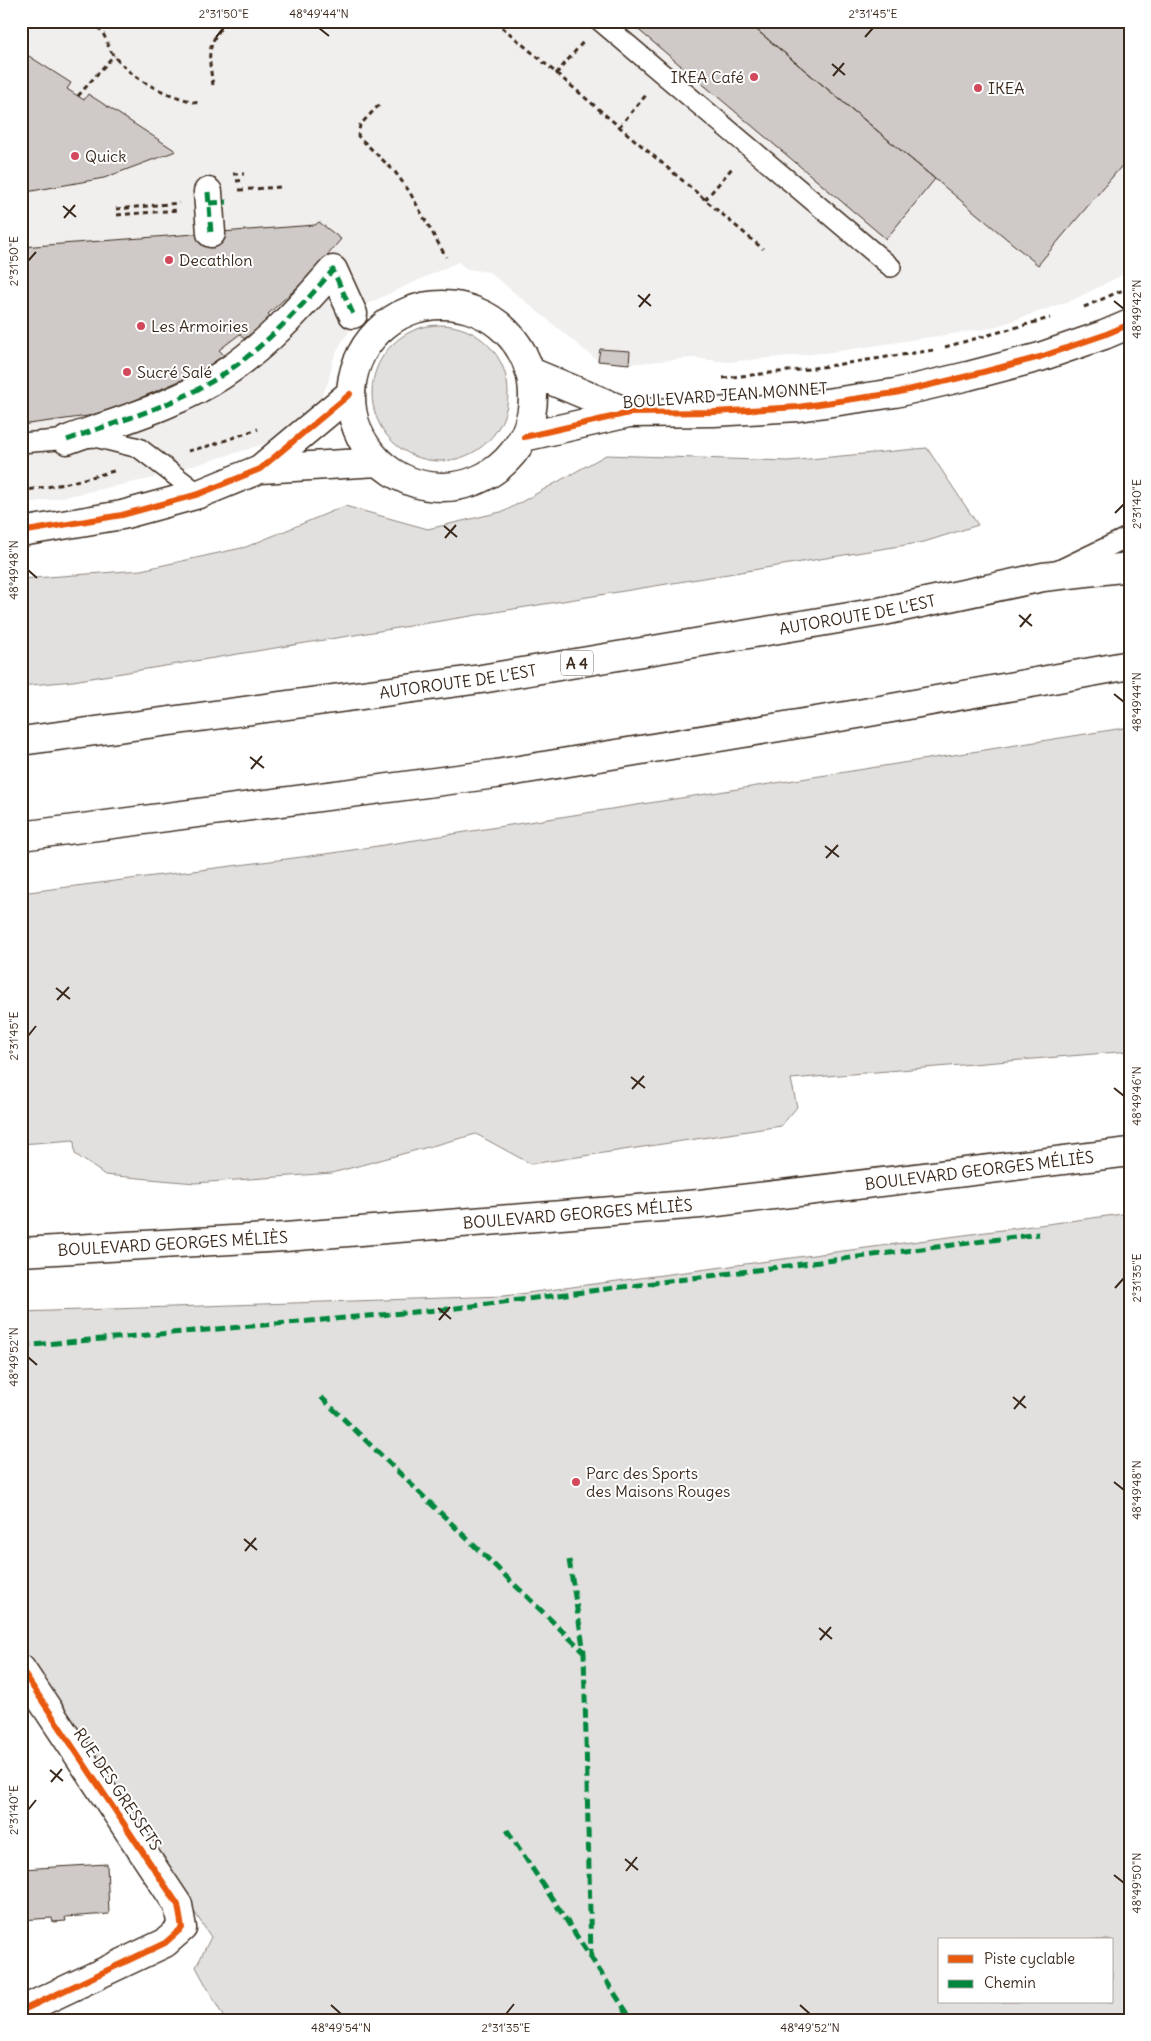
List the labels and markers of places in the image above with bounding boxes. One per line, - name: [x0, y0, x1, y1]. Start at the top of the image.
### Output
- place label: IKEA Café: [671, 67, 744, 87]
- marker: IKEA Café: [748, 71, 760, 83]
- place label: IKEA: [988, 78, 1024, 98]
- marker: IKEA: [972, 82, 984, 94]
- place label: Quick: [85, 146, 126, 166]
- marker: Quick: [69, 150, 81, 162]
- place label: Decathlon: [179, 250, 253, 270]
- marker: Decathlon: [163, 254, 175, 266]
- place label: Les Armoiries: [151, 316, 248, 336]
- marker: Les Armoiries: [135, 320, 147, 332]
- place label: Sucré Salé: [137, 362, 212, 382]
- marker: Sucré Salé: [121, 366, 133, 378]
- place label: Parc des Sports des Maisons Rouges: [586, 1463, 730, 1501]
- marker: Parc des Sports des Maisons Rouges: [570, 1476, 582, 1488]

